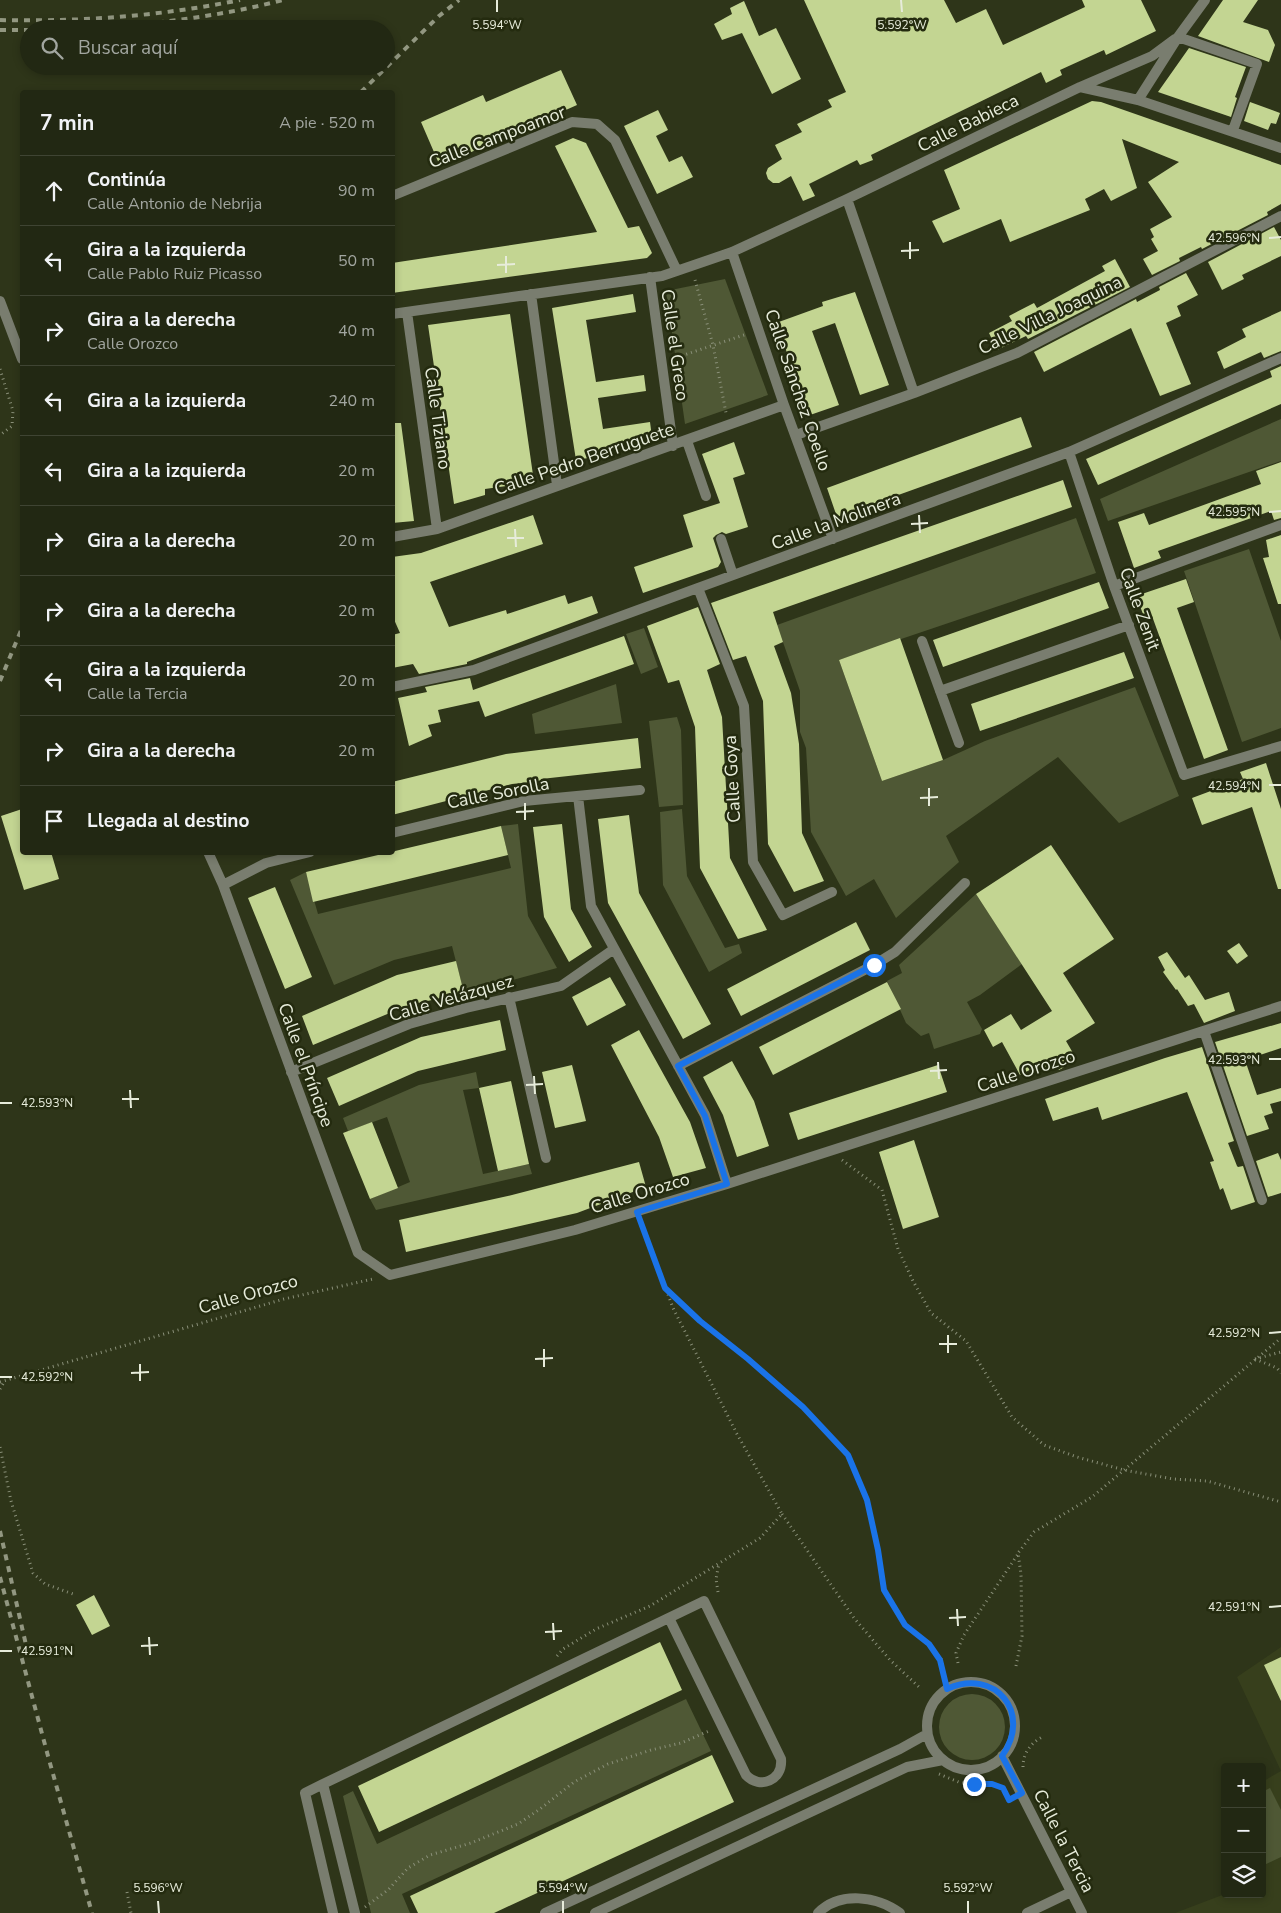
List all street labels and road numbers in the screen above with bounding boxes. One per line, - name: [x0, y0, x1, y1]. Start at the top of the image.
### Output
- street label: Calle Babieca: [913, 88, 1023, 158]
- street label: Calle Campoamor: [425, 100, 569, 174]
- street label: Calle Villa Joaquina: [974, 270, 1126, 360]
- street label: Calle el Greco: [655, 287, 695, 403]
- street label: Calle Sánchez Coello: [759, 306, 837, 474]
- street label: Calle Tiziano: [419, 365, 457, 471]
- street label: Calle Pedro Berruguete: [491, 417, 677, 501]
- street label: Calle la Molinera: [768, 486, 904, 556]
- street label: Calle Zenit: [1114, 564, 1166, 655]
- street label: Calle Goya: [718, 735, 746, 823]
- street label: Calle Sorolla: [445, 771, 551, 815]
- street label: Calle Velázquez: [386, 969, 516, 1027]
- street label: Calle el Príncipe: [272, 1000, 340, 1130]
- street label: Calle Orozco: [974, 1044, 1078, 1098]
- street label: Calle Orozco: [587, 1167, 693, 1219]
- street label: Calle Orozco: [195, 1268, 301, 1320]
- street label: Calle la Tercia: [1028, 1785, 1100, 1897]

